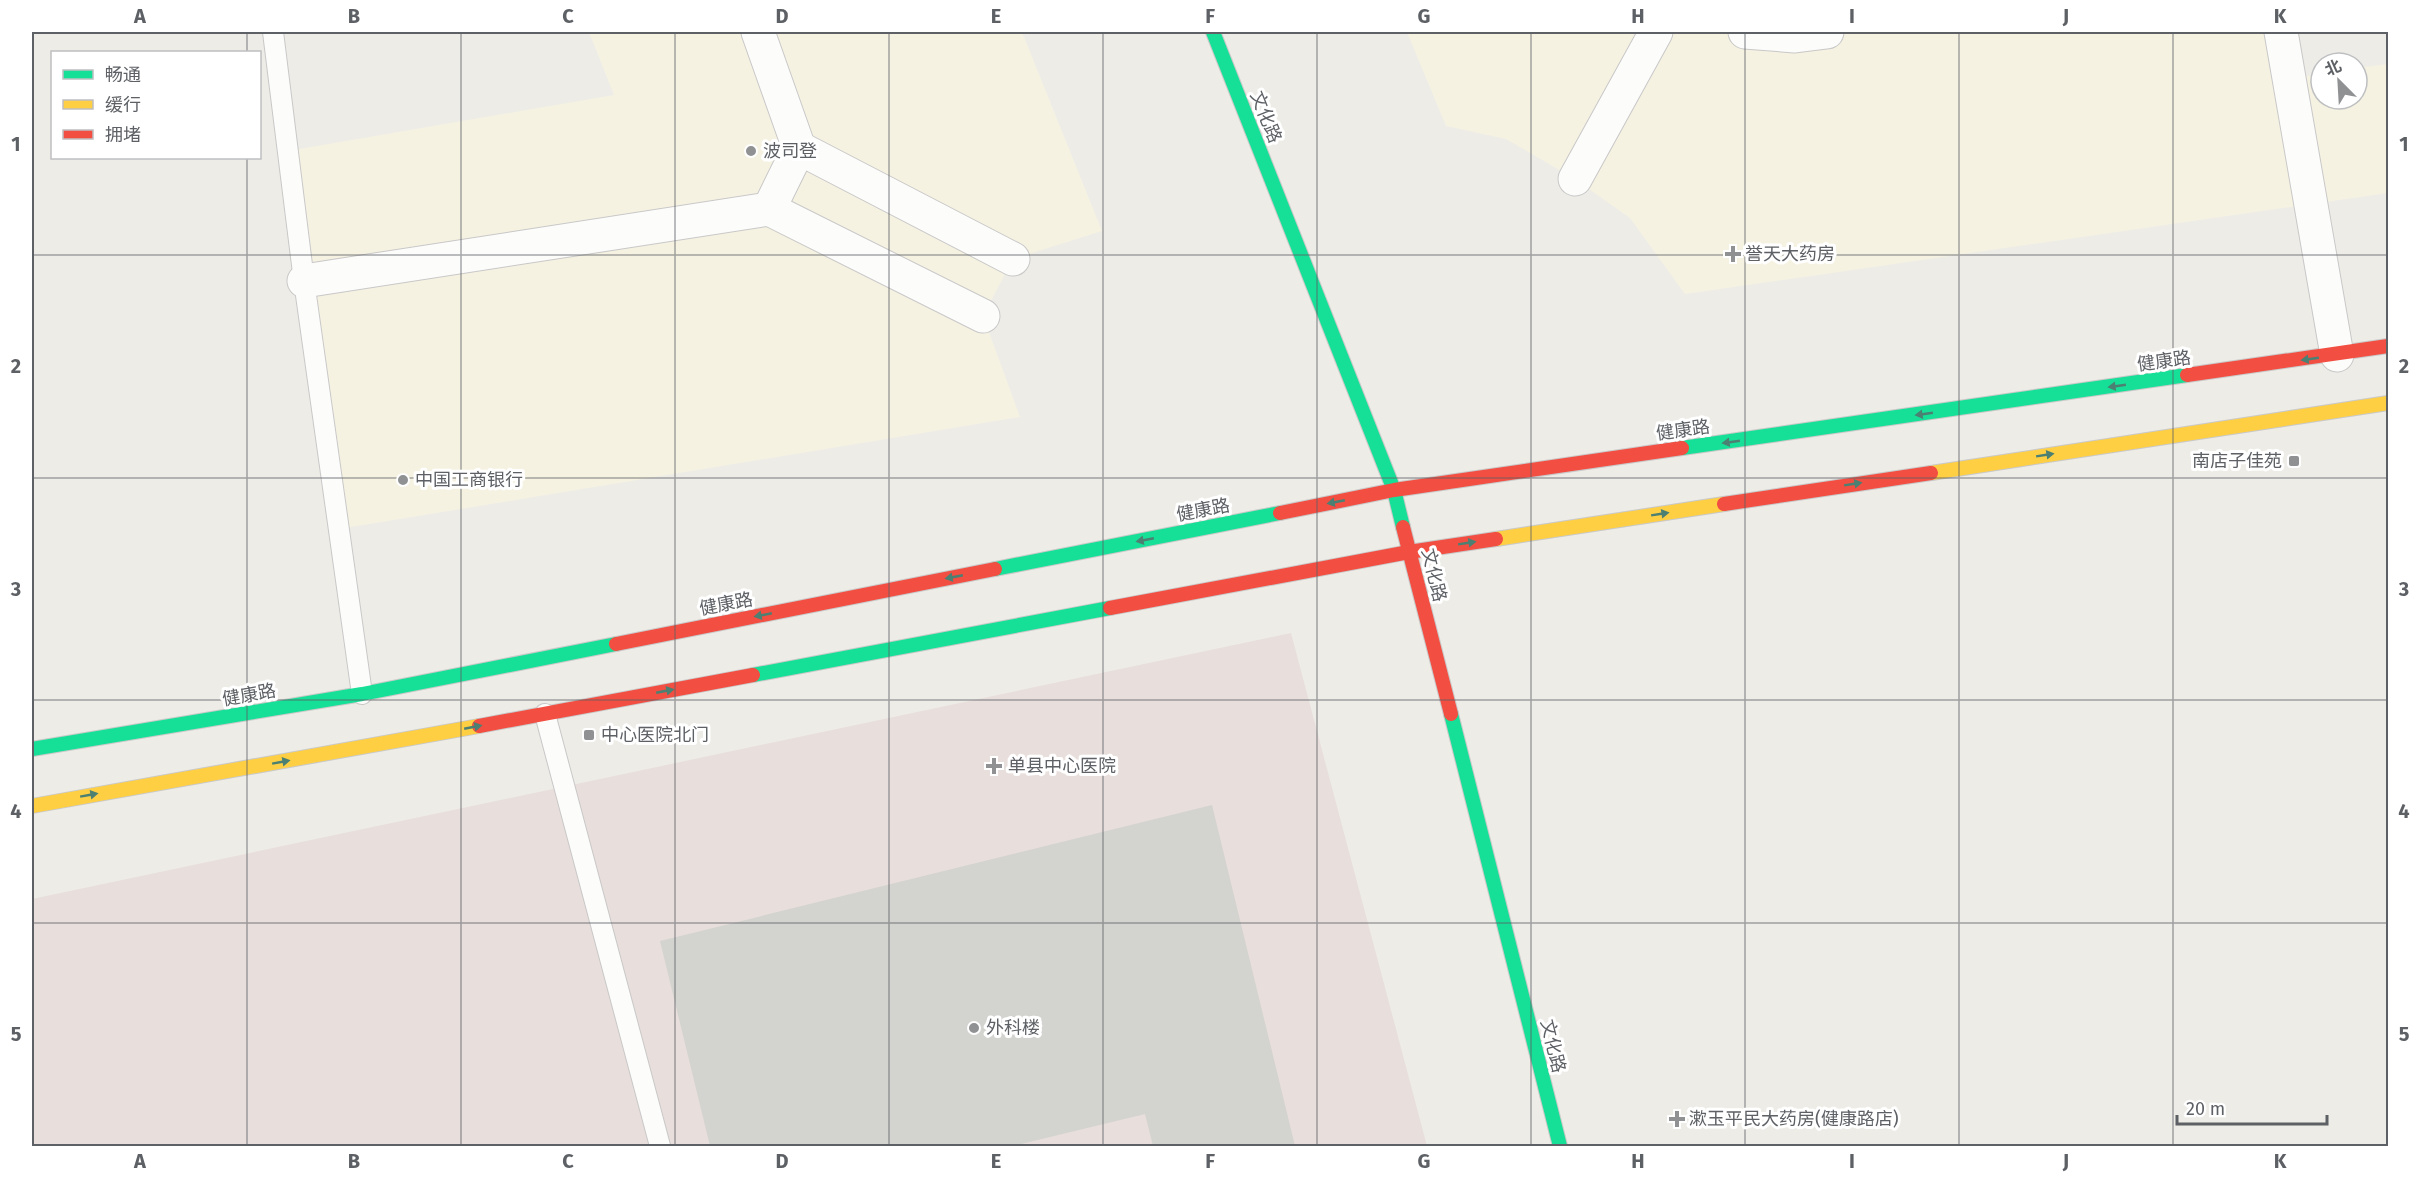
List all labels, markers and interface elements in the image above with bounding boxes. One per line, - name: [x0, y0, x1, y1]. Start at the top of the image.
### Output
- text: A: [133, 4, 147, 28]
- text: B: [348, 4, 360, 28]
- text: C: [562, 4, 574, 28]
- text: D: [775, 4, 789, 28]
- text: E: [991, 4, 1001, 28]
- text: F: [1205, 4, 1215, 28]
- text: G: [1418, 4, 1430, 28]
- text: H: [1631, 4, 1645, 28]
- text: I: [1849, 4, 1855, 28]
- text: J: [2062, 4, 2069, 28]
- text: K: [2274, 4, 2287, 28]
- legend: [51, 51, 261, 159]
- north arrow: [2309, 51, 2369, 111]
- text: 北: [2322, 56, 2344, 80]
- text: 畅通: [105, 64, 141, 86]
- street label: 文化路: [1246, 88, 1286, 146]
- text: 缓行: [105, 94, 141, 116]
- text: 拥堵: [105, 124, 141, 146]
- text: 1: [11, 132, 21, 156]
- text: 1: [2399, 132, 2409, 156]
- place label: 波司登: [763, 140, 817, 162]
- marker: 波司登: [744, 144, 758, 158]
- place label: 誉天大药房: [1745, 243, 1835, 265]
- marker: 誉天大药房: [1726, 247, 1740, 261]
- street label: 健康路: [2136, 346, 2192, 376]
- text: 2: [11, 354, 21, 378]
- one-way arrow: [2300, 354, 2319, 363]
- text: 2: [2399, 354, 2409, 378]
- one-way arrow: [2107, 382, 2126, 391]
- one-way arrow: [1914, 410, 1933, 419]
- street label: 健康路: [1655, 415, 1711, 445]
- one-way arrow: [1721, 437, 1740, 446]
- one-way arrow: [2036, 450, 2055, 459]
- place label: 南店子佳苑: [2192, 450, 2282, 472]
- marker: 南店子佳苑: [2287, 454, 2301, 468]
- place label: 中国工商银行: [415, 469, 523, 491]
- marker: 中国工商银行: [396, 473, 410, 487]
- one-way arrow: [1843, 480, 1862, 489]
- street label: 健康路: [1174, 494, 1232, 526]
- one-way arrow: [1327, 498, 1346, 507]
- one-way arrow: [1650, 509, 1669, 518]
- one-way arrow: [1135, 536, 1154, 545]
- one-way arrow: [1458, 538, 1477, 547]
- street label: 文化路: [1417, 546, 1451, 604]
- one-way arrow: [944, 573, 963, 582]
- text: 3: [10, 577, 21, 601]
- text: 3: [2398, 577, 2409, 601]
- street label: 健康路: [697, 588, 755, 620]
- one-way arrow: [753, 611, 772, 620]
- street label: 健康路: [221, 679, 277, 711]
- one-way arrow: [655, 686, 674, 695]
- one-way arrow: [464, 722, 483, 731]
- place label: 中心医院北门: [601, 724, 709, 746]
- marker: 中心医院北门: [582, 728, 596, 742]
- place label: 单县中心医院: [1008, 755, 1116, 777]
- one-way arrow: [272, 757, 291, 766]
- marker: 单县中心医院: [985, 757, 1003, 775]
- one-way arrow: [80, 791, 99, 800]
- text: 4: [10, 799, 22, 823]
- text: 4: [2398, 799, 2410, 823]
- place label: 外科楼: [986, 1017, 1040, 1039]
- street label: 文化路: [1536, 1017, 1570, 1075]
- marker: 外科楼: [967, 1021, 981, 1035]
- text: 5: [11, 1022, 22, 1046]
- text: 5: [2399, 1022, 2410, 1046]
- scale bar: [2177, 1088, 2327, 1126]
- text: 20 m: [2186, 1098, 2225, 1120]
- place label: 漱玉平民大药房(健康路店): [1689, 1108, 1899, 1130]
- marker: 漱玉平民大药房(健康路店): [1670, 1112, 1684, 1126]
- text: A: [133, 1149, 147, 1173]
- text: B: [348, 1149, 360, 1173]
- text: C: [562, 1149, 574, 1173]
- text: D: [775, 1149, 789, 1173]
- text: E: [991, 1149, 1001, 1173]
- text: F: [1205, 1149, 1215, 1173]
- text: G: [1418, 1149, 1430, 1173]
- text: H: [1631, 1149, 1645, 1173]
- text: I: [1849, 1149, 1855, 1173]
- text: J: [2062, 1149, 2069, 1173]
- text: K: [2274, 1149, 2287, 1173]

